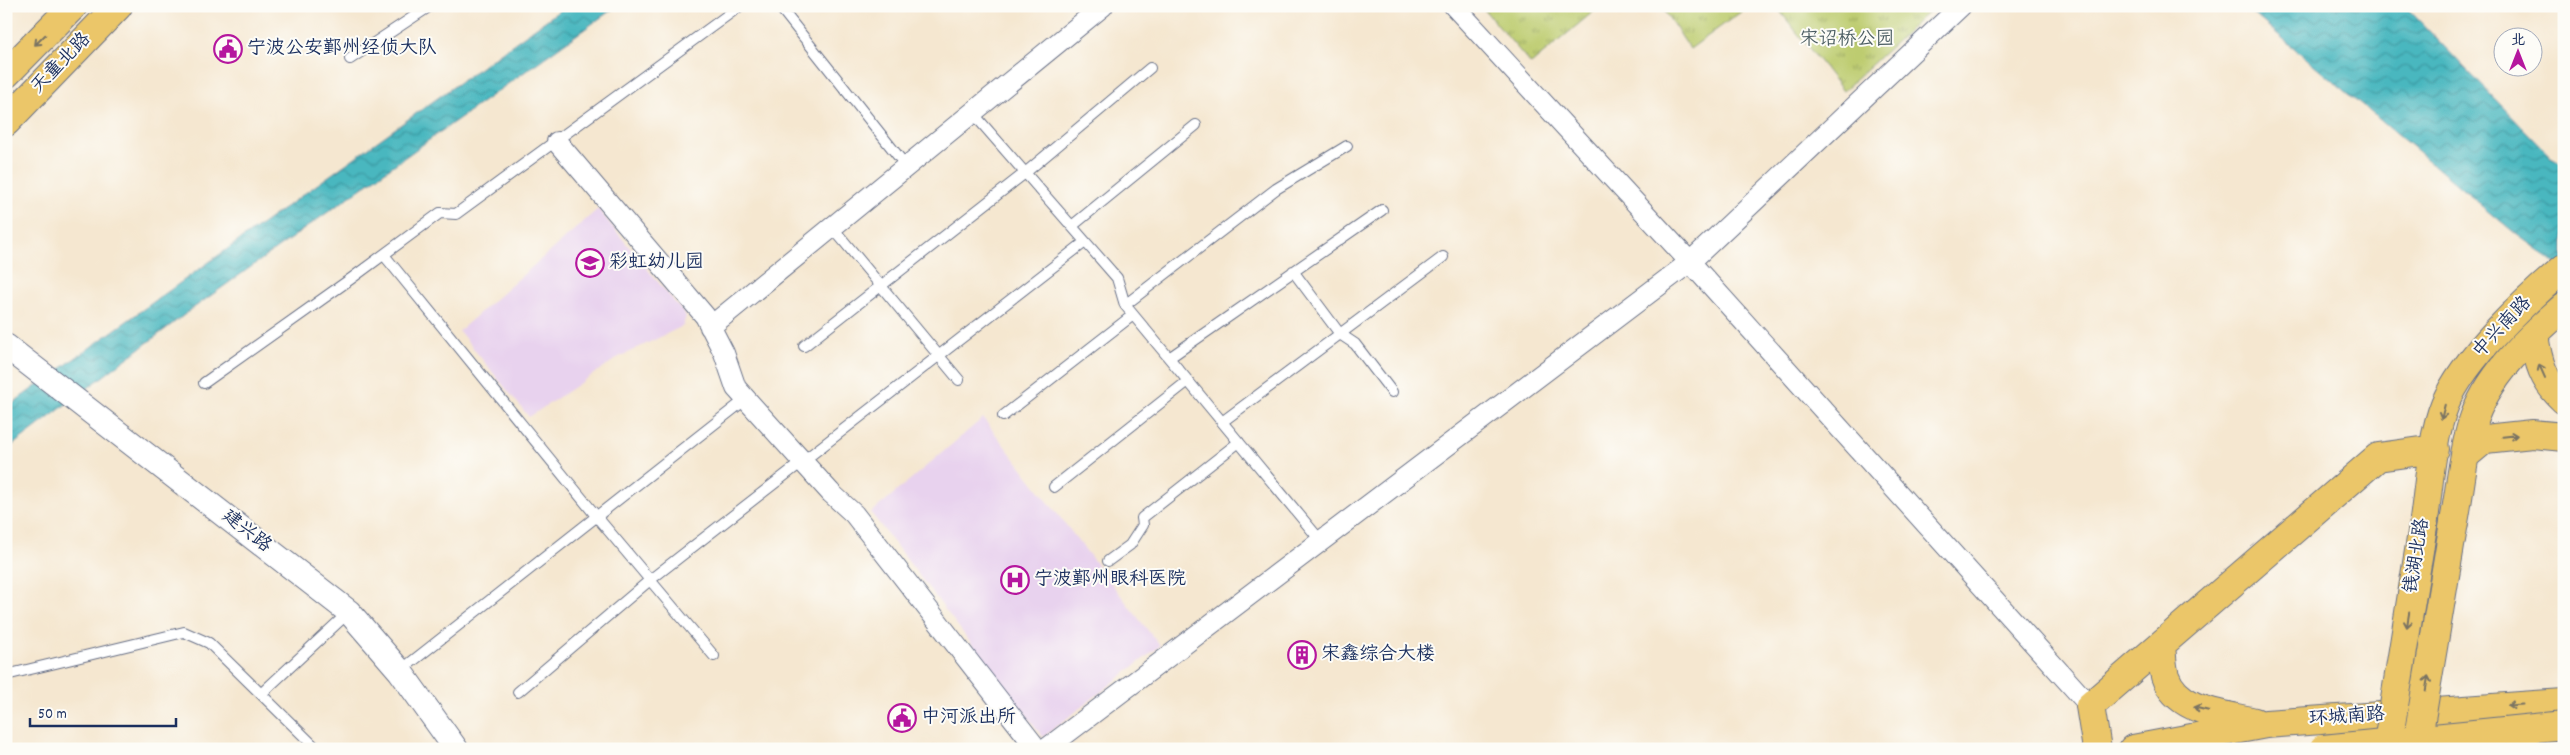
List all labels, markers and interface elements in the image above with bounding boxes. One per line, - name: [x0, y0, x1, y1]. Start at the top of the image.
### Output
- street label: 天童北路: [26, 27, 98, 101]
- park label: 宋诏桥公园: [1799, 27, 1895, 54]
- north arrow: [2492, 28, 2542, 78]
- text: 北: [2511, 31, 2525, 51]
- one-way arrow: [34, 34, 46, 46]
- public building icon: 宁波公安鄞州经侦大队: [213, 34, 243, 64]
- place label: 宁波公安鄞州经侦大队: [247, 36, 437, 63]
- school or university icon: 彩虹幼儿园: [575, 248, 605, 278]
- place label: 彩虹幼儿园: [609, 250, 704, 277]
- street label: 中兴南路: [2467, 291, 2539, 365]
- one-way arrow: [2536, 364, 2546, 379]
- one-way arrow: [2438, 404, 2448, 420]
- one-way arrow: [2502, 431, 2518, 441]
- street label: 建兴路: [215, 504, 277, 560]
- street label: 钱湖北路: [2399, 516, 2437, 596]
- hospital icon: 宁波鄞州眼科医院: [1000, 565, 1030, 595]
- place label: 宁波鄞州眼科医院: [1034, 567, 1186, 594]
- one-way arrow: [2402, 612, 2412, 628]
- building icon: 宋鑫综合大楼: [1287, 640, 1317, 670]
- place label: 宋鑫综合大楼: [1321, 642, 1435, 669]
- one-way arrow: [2422, 676, 2432, 692]
- scale bar: [30, 695, 176, 727]
- one-way arrow: [2507, 700, 2523, 709]
- street label: 环城南路: [2308, 702, 2386, 734]
- public building icon: 中河派出所: [887, 703, 917, 733]
- text: 50 m: [38, 704, 67, 726]
- one-way arrow: [2194, 704, 2210, 713]
- place label: 中河派出所: [921, 705, 1016, 732]

